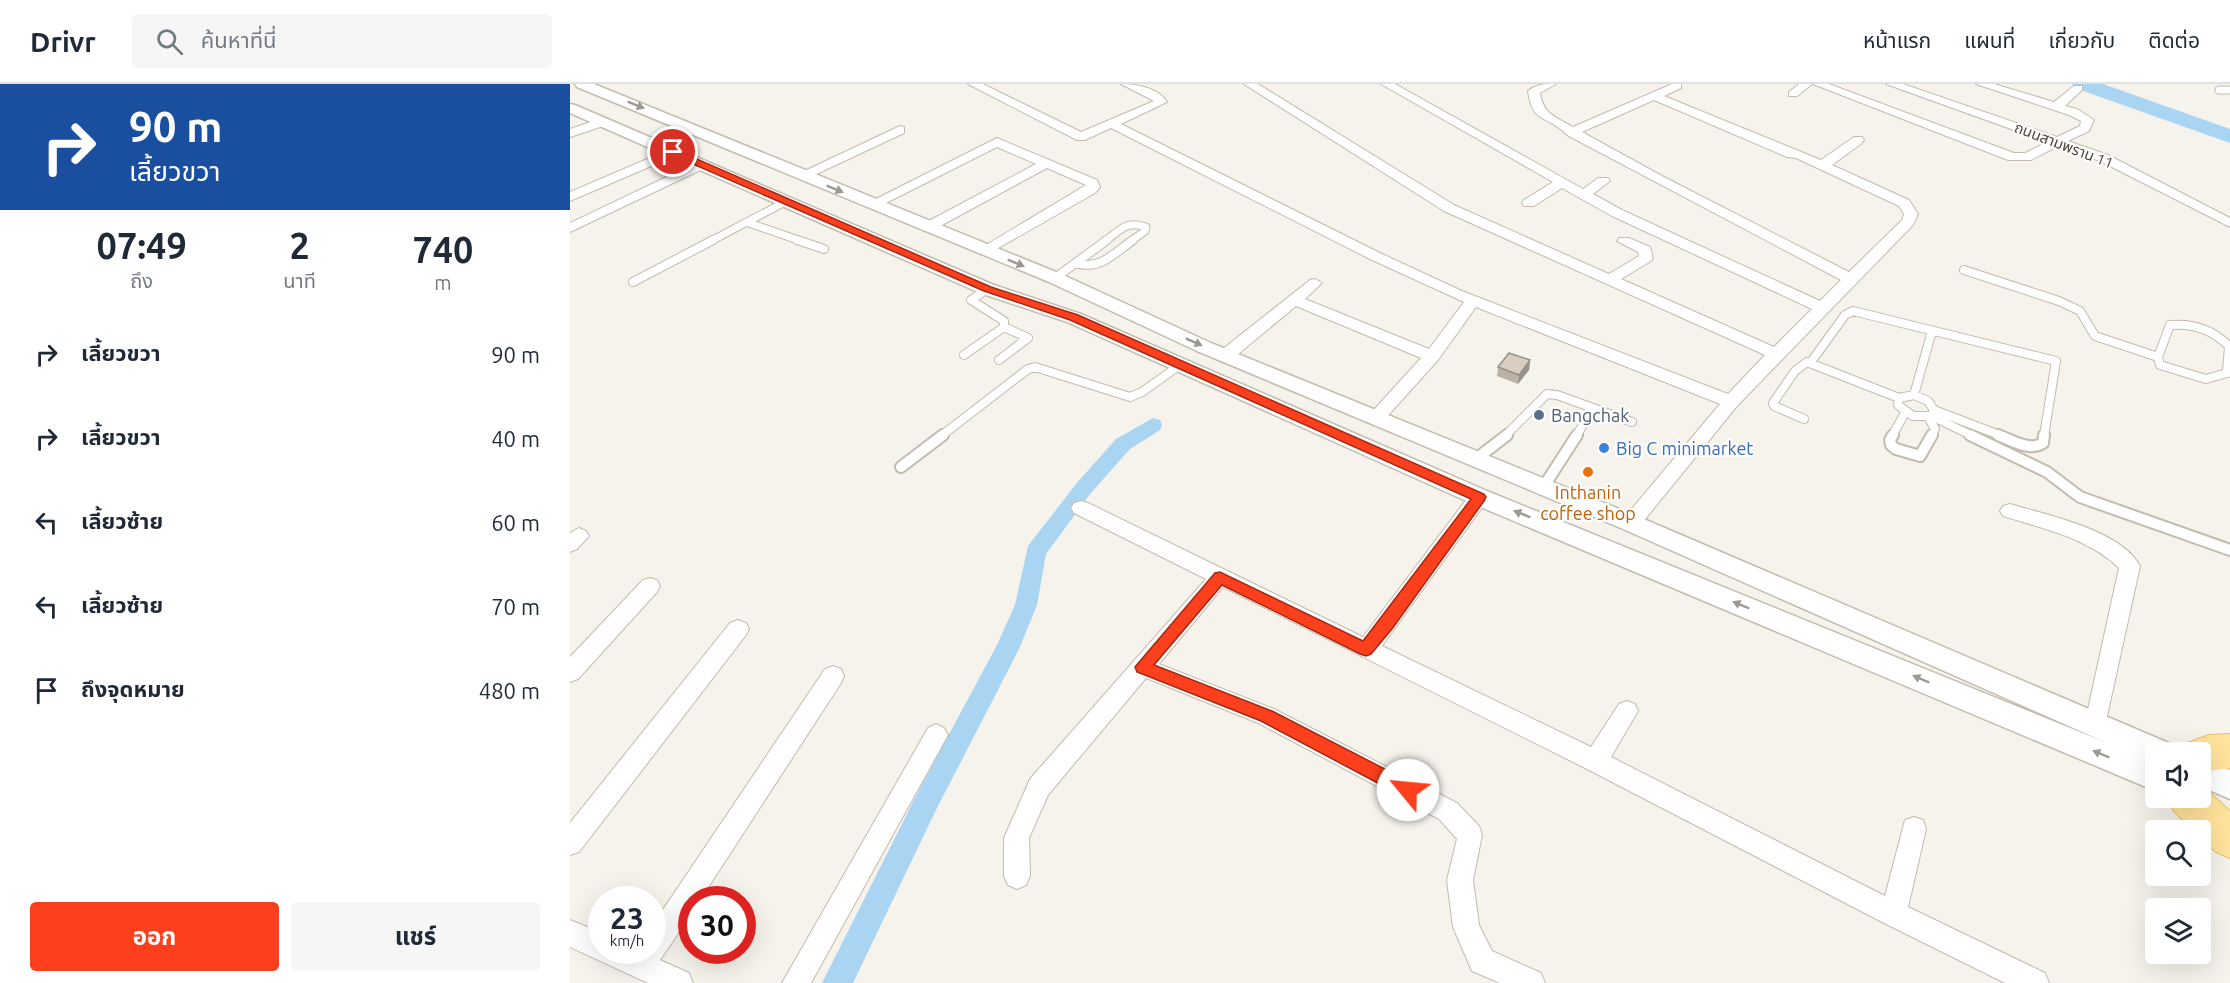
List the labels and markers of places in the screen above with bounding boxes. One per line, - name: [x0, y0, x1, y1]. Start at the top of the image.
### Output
- pin: [647, 126, 698, 177]
- place label: Bangchak: [1551, 405, 1629, 425]
- marker: Bangchak: [1532, 408, 1546, 422]
- place label: Big C minimarket: [1616, 438, 1753, 458]
- marker: Big C minimarket: [1597, 441, 1611, 455]
- marker: Inthanin coffee shop: [1581, 465, 1595, 479]
- place label: Inthanin coffee shop: [1540, 482, 1636, 523]

